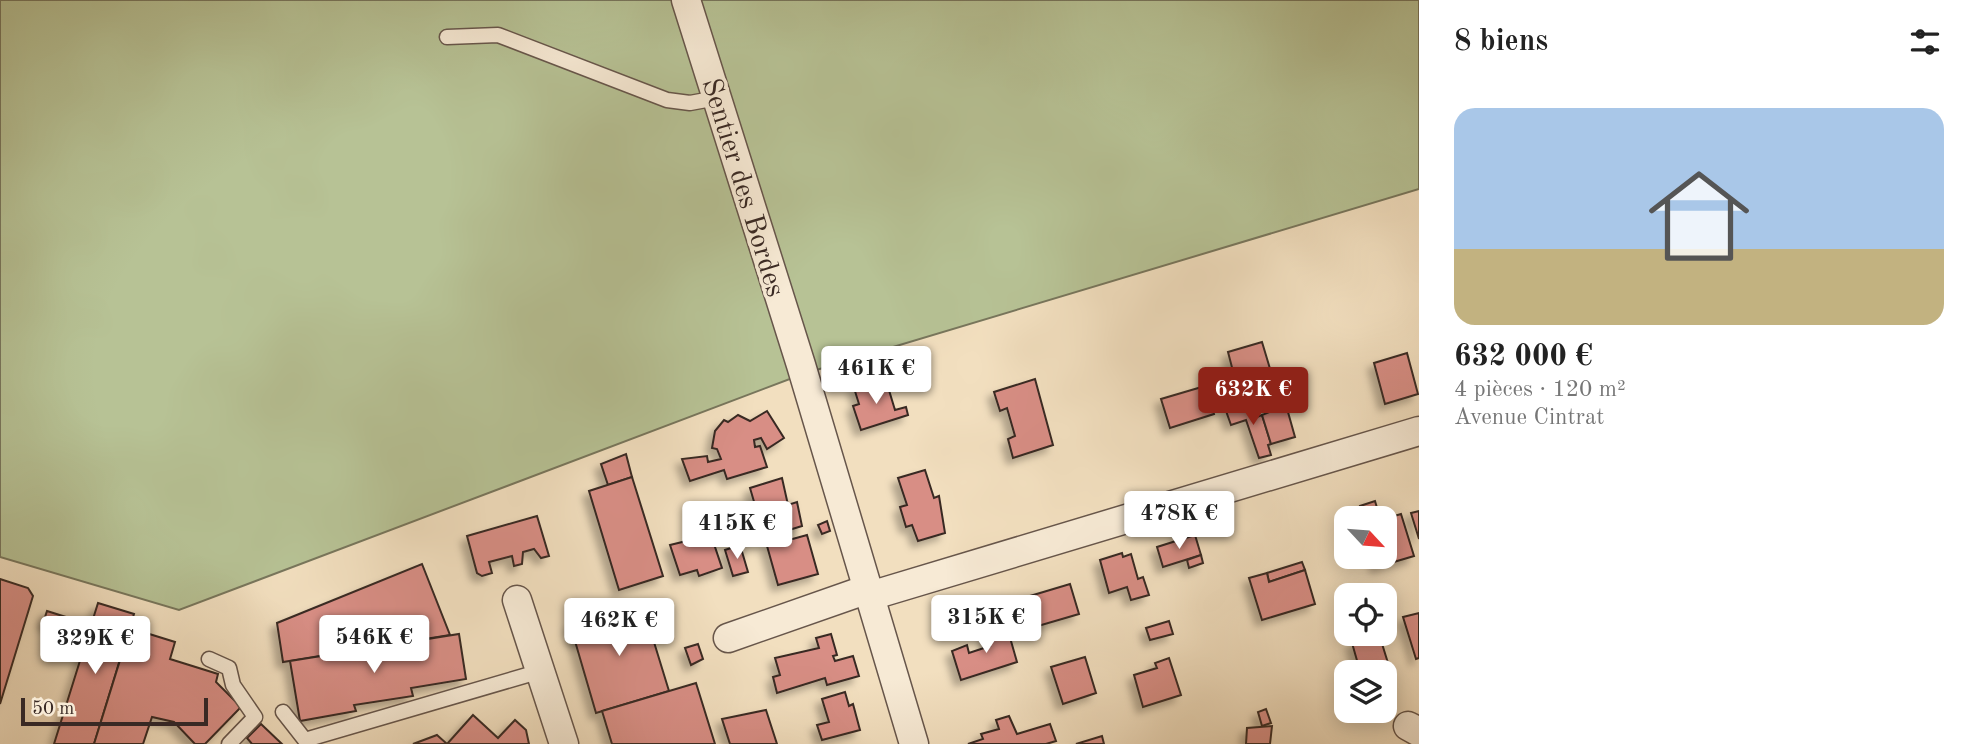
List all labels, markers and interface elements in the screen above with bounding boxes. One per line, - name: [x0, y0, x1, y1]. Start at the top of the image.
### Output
- icon: filters: [1906, 23, 1944, 61]
- text: 8 biens: [1454, 27, 1548, 57]
- street label: Sentier des Bordes: [696, 75, 789, 300]
- icon: home: [1636, 153, 1762, 279]
- text: 632 000 €: [1454, 342, 1593, 372]
- pin: 461K €: [819, 346, 933, 406]
- text: 461K €: [837, 357, 915, 380]
- pin: 632K €: [1196, 368, 1310, 427]
- text: 632K €: [1214, 378, 1292, 401]
- text: 4 pièces · 120 m²: [1454, 378, 1626, 401]
- text: Avenue Cintrat: [1454, 406, 1604, 429]
- pin: 478K €: [1122, 491, 1236, 551]
- pin: 415K €: [680, 502, 794, 561]
- text: 478K €: [1140, 502, 1218, 525]
- north arrow: [1334, 506, 1396, 569]
- map controls: [1334, 506, 1397, 723]
- text: 415K €: [698, 512, 776, 535]
- button: locate: [1334, 583, 1397, 646]
- pin: 315K €: [929, 596, 1043, 655]
- pin: 462K €: [562, 598, 676, 658]
- text: 315K €: [947, 606, 1025, 629]
- text: 462K €: [580, 609, 658, 632]
- pin: 329K €: [38, 616, 152, 676]
- pin: 546K €: [317, 616, 431, 675]
- text: 546K €: [335, 626, 413, 649]
- text: 329K €: [56, 627, 134, 650]
- button: layers: [1334, 660, 1397, 723]
- scale bar: [21, 695, 208, 727]
- text: 50 m: [32, 700, 74, 719]

